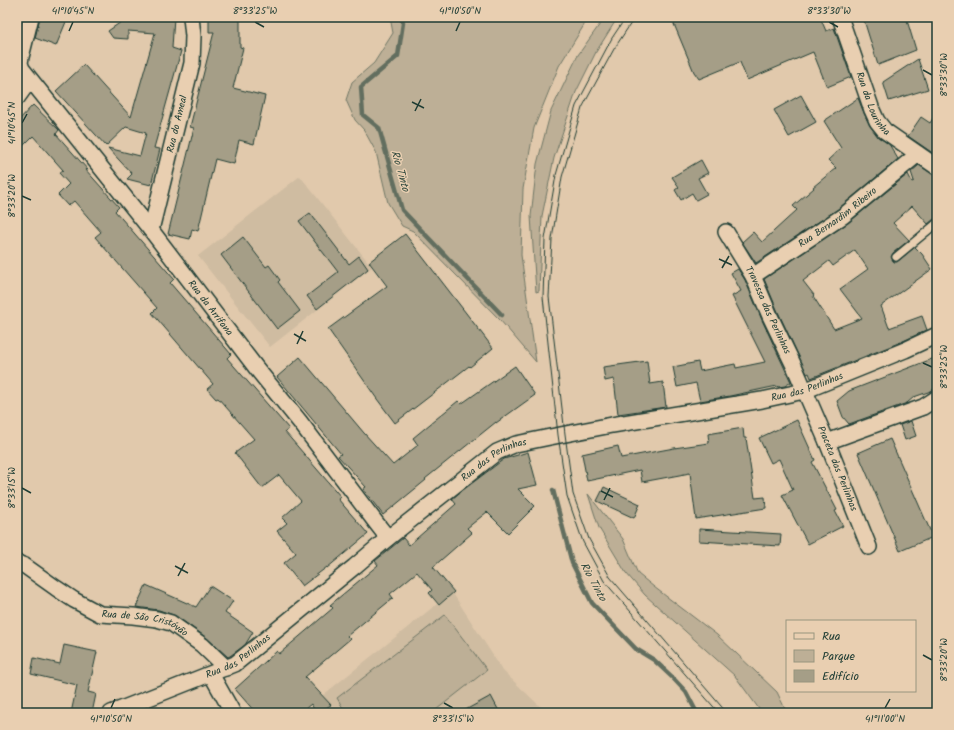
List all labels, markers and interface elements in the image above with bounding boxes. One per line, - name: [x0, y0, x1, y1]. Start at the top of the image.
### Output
- text: 41°10'45"N: [52, 3, 95, 19]
- text: 8°33'25"W: [233, 3, 277, 19]
- text: 41°10'50"N: [439, 3, 481, 19]
- text: 8°33'30"W: [807, 3, 851, 19]
- text: 8°33'30"W: [936, 53, 952, 97]
- street label: Rua da Lourinha: [851, 70, 893, 140]
- street label: Rua do Ameal: [162, 93, 192, 155]
- text: 41°10'45"N: [4, 101, 20, 144]
- water label: Rio Tinto: [386, 148, 415, 195]
- text: 8°33'20"W: [4, 174, 20, 218]
- street label: Rua Bernardim Ribeiro: [795, 183, 881, 252]
- street label: Travessa das Perlinhas: [741, 263, 795, 358]
- street label: Rua da Arrifana: [184, 277, 237, 340]
- text: 8°33'25"W: [936, 345, 952, 389]
- street label: Rua das Perlinhas: [770, 368, 846, 406]
- street label: Praceta das Perlinhas: [813, 423, 862, 514]
- street label: Rua das Perlinhas: [458, 434, 529, 486]
- text: 8°33'15"W: [4, 467, 20, 509]
- water label: Rio Tinto: [575, 559, 612, 606]
- street label: Rua de São Cristóvão: [101, 606, 192, 641]
- legend: [786, 620, 916, 692]
- text: Rua: [822, 627, 841, 646]
- street label: Rua das Perlinhas: [203, 629, 275, 683]
- text: 8°33'20"W: [936, 638, 952, 682]
- text: Parque: [822, 647, 856, 666]
- text: Edifício: [822, 667, 859, 686]
- text: 41°10'50"N: [90, 711, 132, 727]
- text: 8°33'15"W: [432, 711, 474, 727]
- text: 41°11'00"N: [865, 711, 905, 727]

